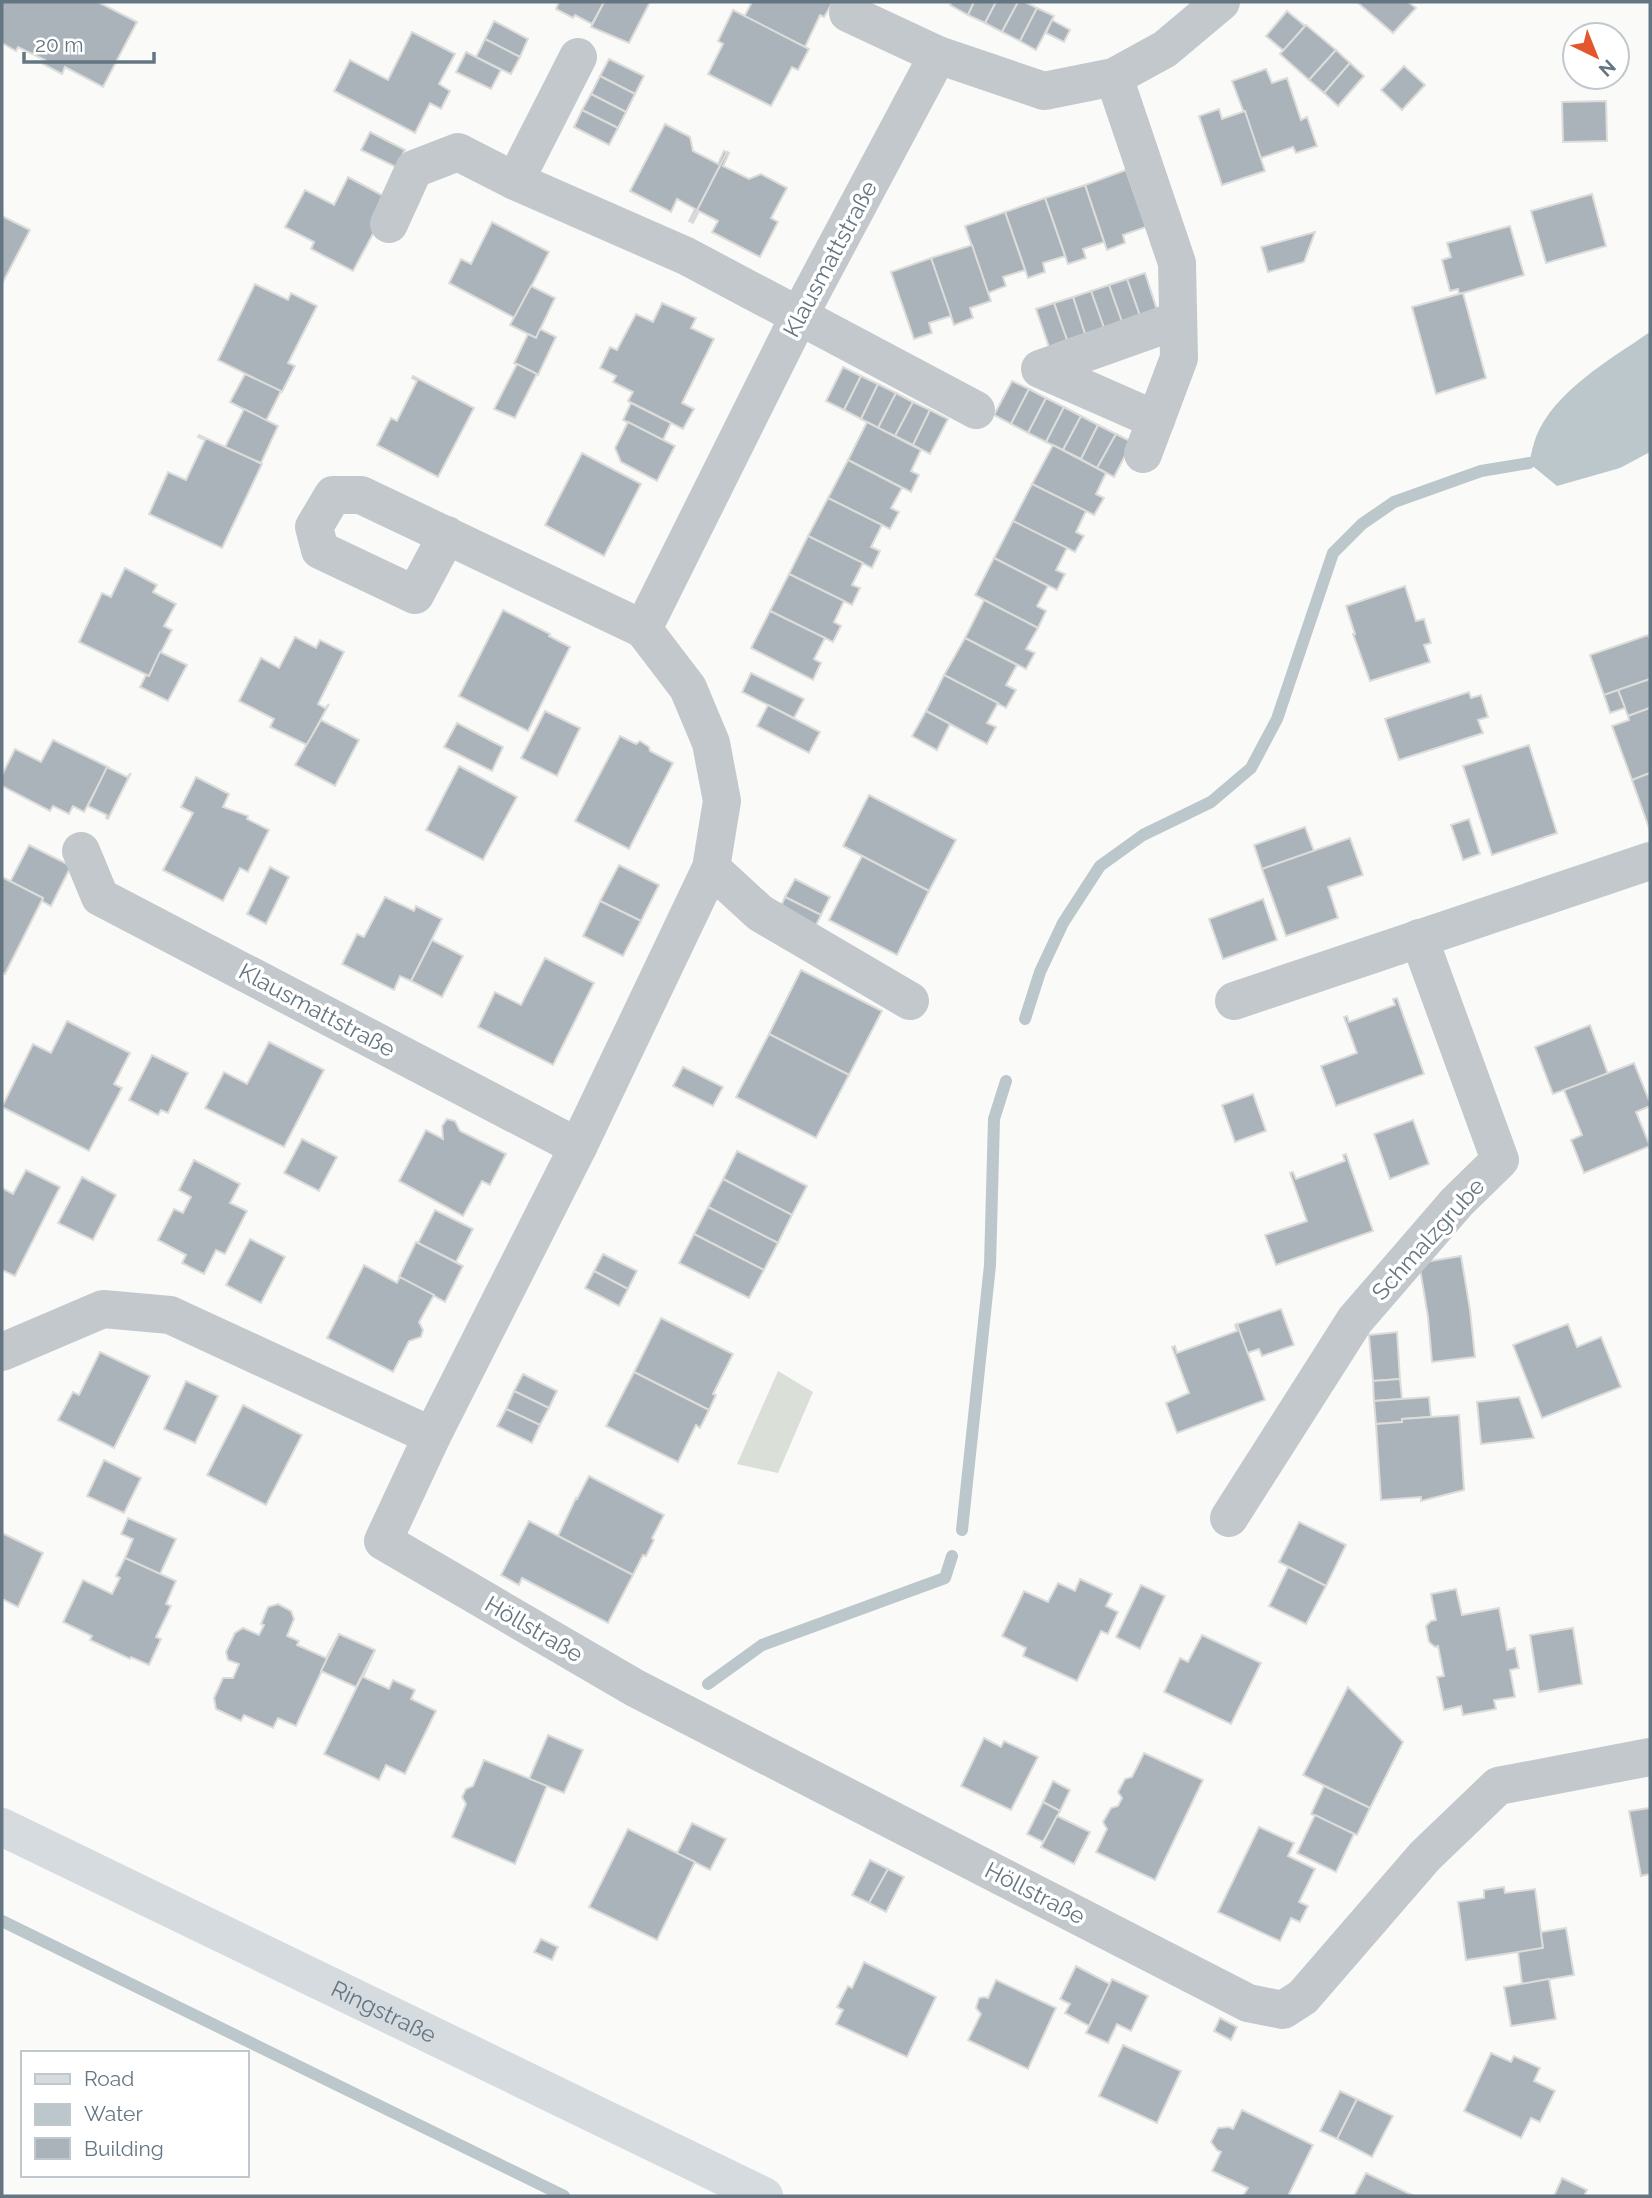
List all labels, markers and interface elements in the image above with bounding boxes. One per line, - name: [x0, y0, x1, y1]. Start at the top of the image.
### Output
- scale bar: [24, 21, 154, 65]
- north arrow: [1561, 21, 1631, 91]
- text: 20 m: [35, 32, 83, 57]
- text: N: [1595, 55, 1620, 81]
- street label: Klausmattstraße: [777, 176, 882, 341]
- street label: Klausmattstraße: [235, 957, 400, 1062]
- street label: Schmalzgrube: [1366, 1172, 1489, 1305]
- street label: Höllstraße: [481, 1590, 588, 1667]
- street label: Höllstraße: [981, 1856, 1090, 1929]
- street label: Ringstraße: [327, 1975, 441, 2048]
- legend: [21, 2051, 248, 2177]
- text: Road: [84, 2066, 134, 2091]
- text: Water: [84, 2101, 143, 2126]
- text: Building: [84, 2136, 164, 2161]

